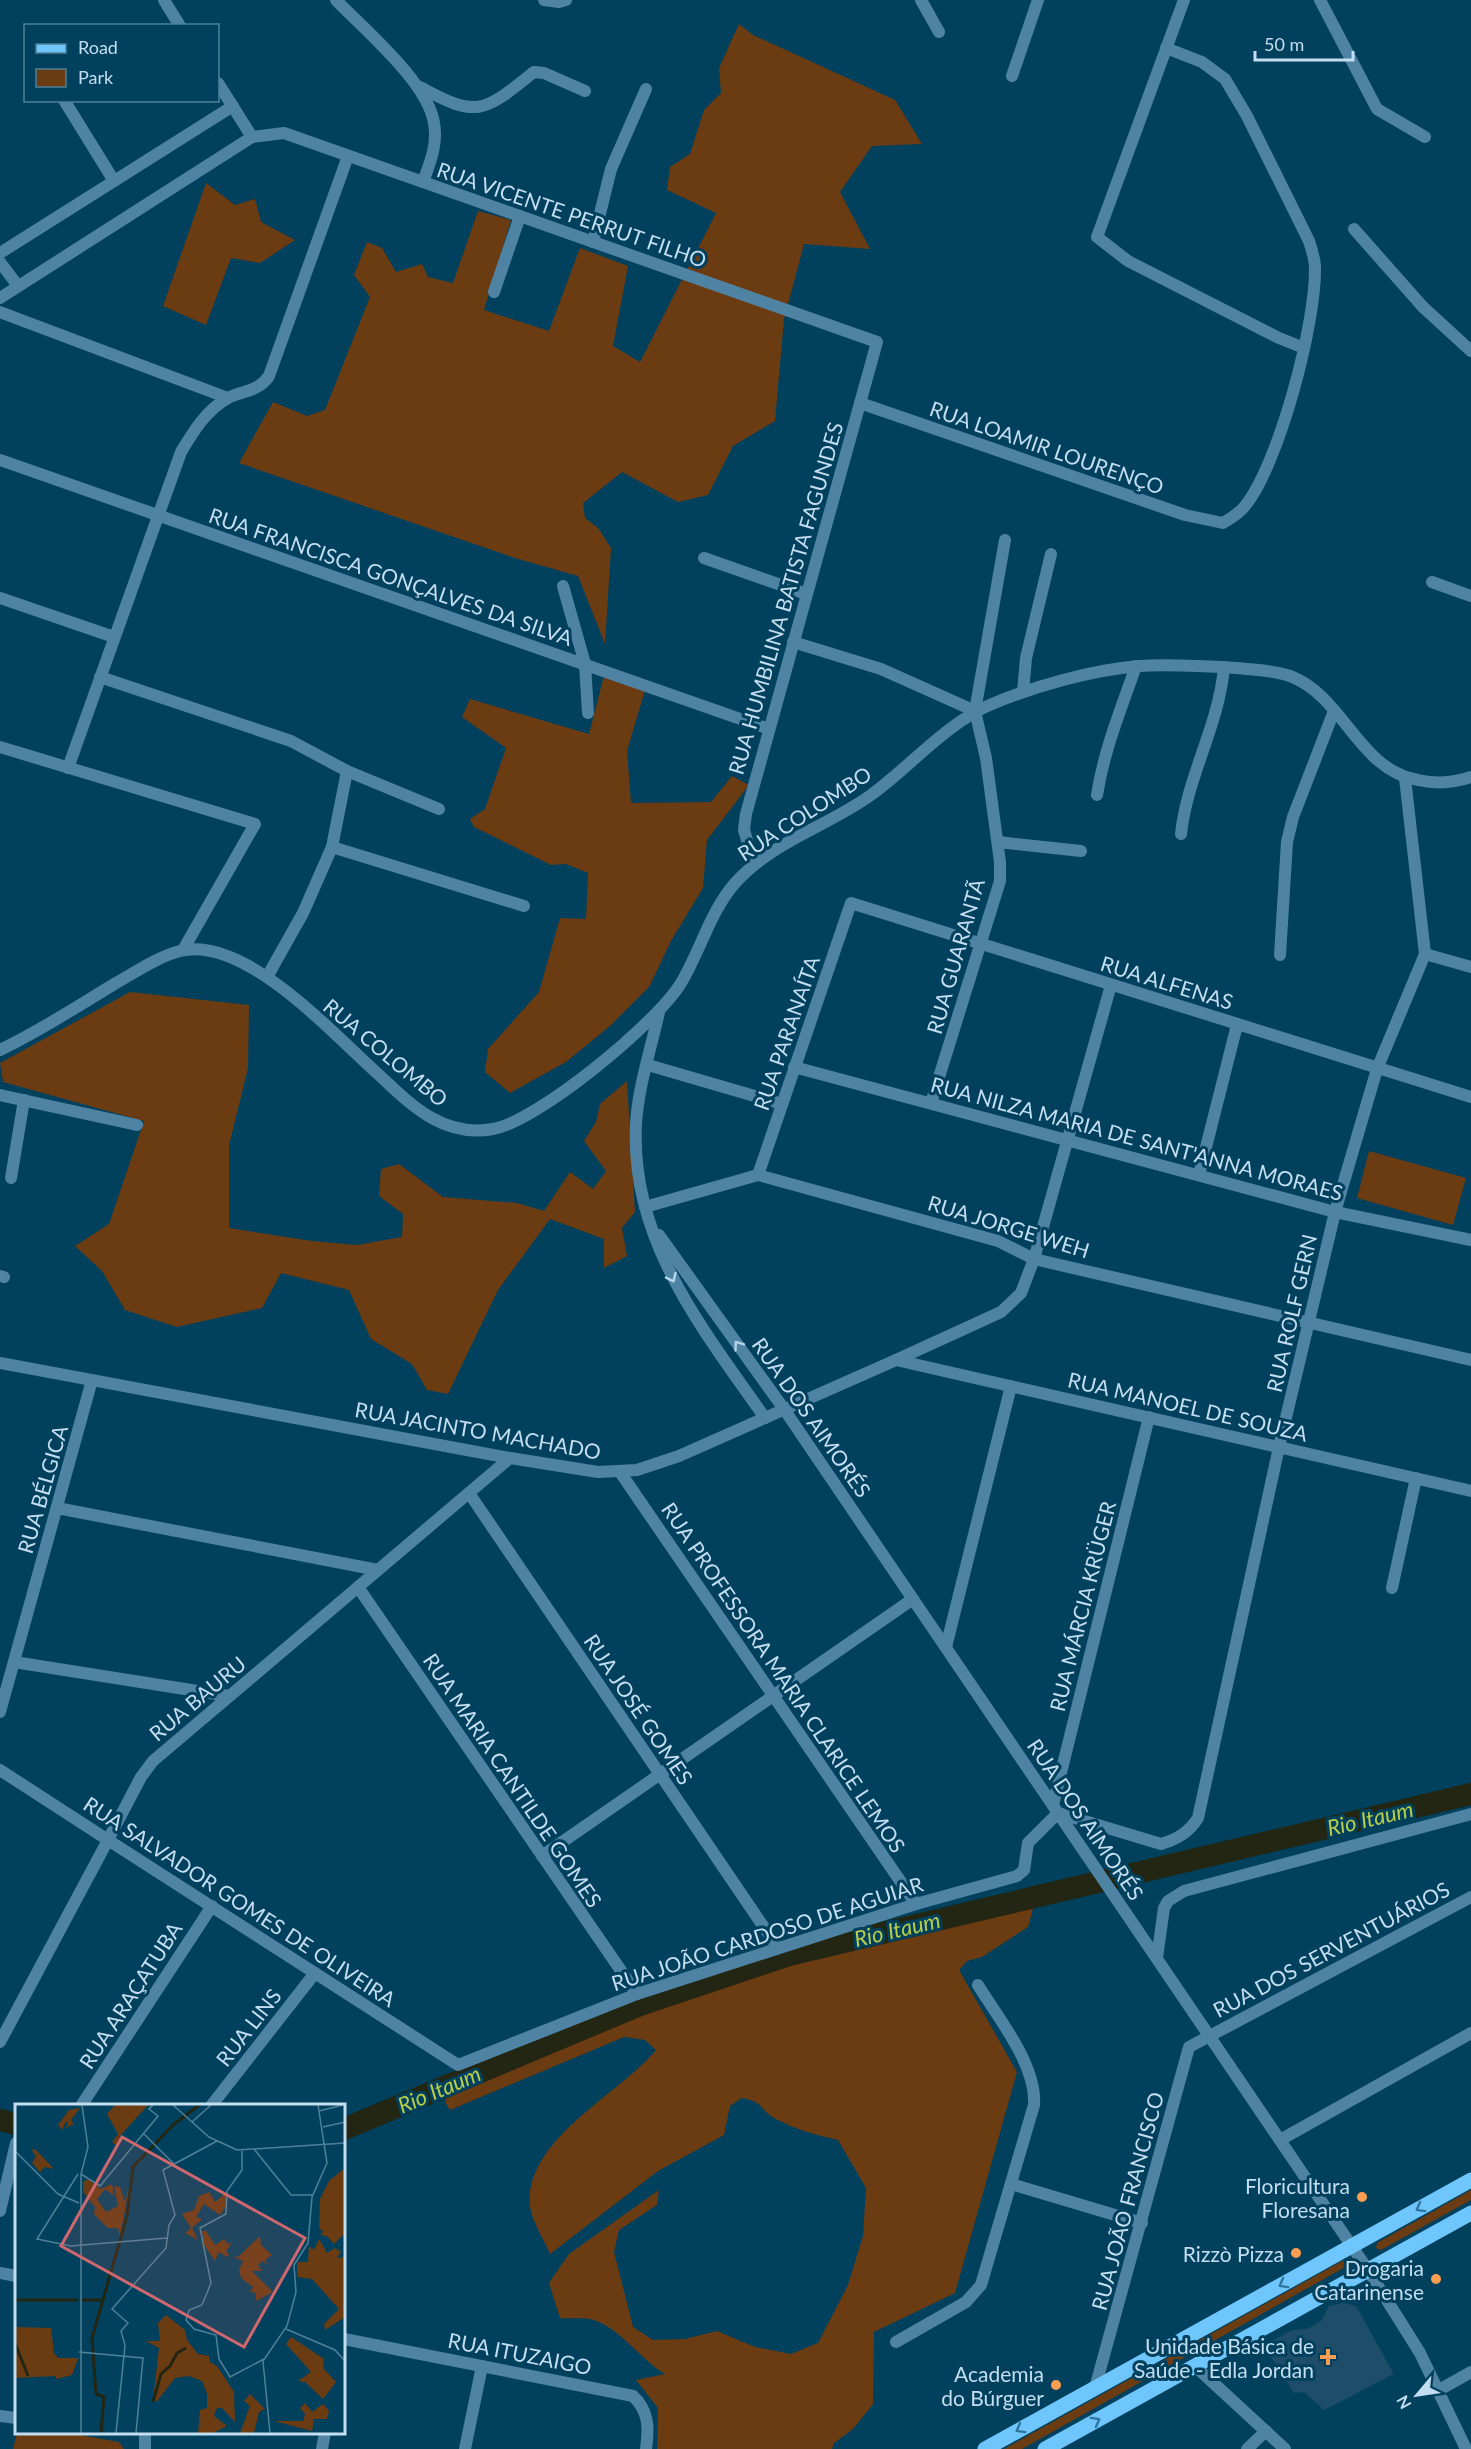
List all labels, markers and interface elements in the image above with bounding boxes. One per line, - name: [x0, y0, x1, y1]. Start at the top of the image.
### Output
- legend: [24, 24, 219, 102]
- scale bar: [1255, 24, 1352, 62]
- text: 50 m: [1264, 33, 1304, 55]
- text: Road: [78, 36, 118, 58]
- text: Park: [78, 66, 114, 88]
- street label: RUA VICENTE PERRUT FILHO: [434, 156, 710, 272]
- street label: RUA LOAMIR LOURENÇO: [927, 395, 1167, 499]
- street label: RUA HUMBILINA BATISTA FAGUNDES: [723, 419, 847, 777]
- street label: RUA FRANCISCA GONÇALVES DA SILVA: [206, 502, 577, 650]
- street label: RUA COLOMBO: [732, 760, 876, 866]
- street label: RUA GUARANTÃ: [921, 875, 989, 1036]
- street label: RUA ALFENAS: [1098, 950, 1236, 1014]
- street label: RUA PARANAÍTA: [748, 952, 824, 1113]
- street label: RUA COLOMBO: [319, 993, 453, 1111]
- street label: RUA NILZA MARIA DE SANT'ANNA MORAES: [928, 1071, 1346, 1205]
- street label: RUA JORGE WEH: [925, 1190, 1093, 1262]
- street label: RUA ROLF GERN: [1261, 1232, 1321, 1394]
- one-way arrow: [665, 1272, 677, 1283]
- street label: RUA DOS AIMORÉS: [748, 1332, 876, 1502]
- one-way arrow: [734, 1340, 745, 1351]
- street label: RUA MANOEL DE SOUZA: [1066, 1366, 1311, 1446]
- street label: RUA JACINTO MACHADO: [353, 1396, 603, 1464]
- street label: RUA BÉLGICA: [12, 1421, 72, 1556]
- street label: RUA PROFESSORA MARIA CLARICE LEMOS: [657, 1497, 911, 1857]
- street label: RUA MÁRCIA KRÜGER: [1044, 1498, 1120, 1714]
- street label: RUA JOSÉ GOMES: [579, 1629, 699, 1789]
- street label: RUA MARIA CANTILDE GOMES: [419, 1648, 607, 1912]
- street label: RUA BAURU: [144, 1650, 250, 1746]
- street label: RUA DOS AIMORÉS: [1023, 1734, 1149, 1904]
- street label: RUA SALVADOR GOMES DE OLIVEIRA: [79, 1791, 401, 2012]
- water label: Rio Itaum: [1324, 1795, 1416, 1841]
- street label: RUA JOÃO CARDOSO DE AGUIAR: [608, 1870, 927, 1995]
- street label: RUA DOS SERVENTUÁRIOS: [1208, 1876, 1454, 2022]
- water label: Rio Itaum: [851, 1906, 943, 1952]
- street label: RUA ARAÇATUBA: [73, 1916, 187, 2073]
- street label: RUA LINS: [210, 1983, 286, 2071]
- water label: Rio Itaum: [393, 2059, 485, 2119]
- street label: RUA JOÃO FRANCISCO: [1086, 2089, 1168, 2313]
- inset map: [15, 2104, 345, 2434]
- place label: Floricultura Floresana: [1245, 2173, 1350, 2222]
- marker: Floricultura Floresana: [1355, 2190, 1369, 2204]
- one-way arrow: [1416, 2201, 1426, 2212]
- place label: Rizzò Pizza: [1183, 2241, 1284, 2266]
- marker: Rizzò Pizza: [1289, 2246, 1303, 2260]
- place label: Drogaria Catarinense: [1314, 2255, 1424, 2304]
- marker: Drogaria Catarinense: [1429, 2272, 1443, 2286]
- one-way arrow: [1278, 2277, 1289, 2288]
- street label: RUA ITUZAIGO: [446, 2327, 594, 2379]
- place label: Unidade Básica de Saúde - Edla Jordan: [1134, 2333, 1314, 2382]
- marker: Unidade Básica de Saúde - Edla Jordan: [1319, 2348, 1337, 2366]
- place label: Academia do Búrguer: [941, 2361, 1044, 2410]
- north arrow: [1387, 2365, 1447, 2425]
- marker: Academia do Búrguer: [1049, 2378, 1063, 2392]
- text: N: [1392, 2393, 1415, 2413]
- one-way arrow: [1090, 2417, 1101, 2428]
- one-way arrow: [1016, 2422, 1026, 2433]

